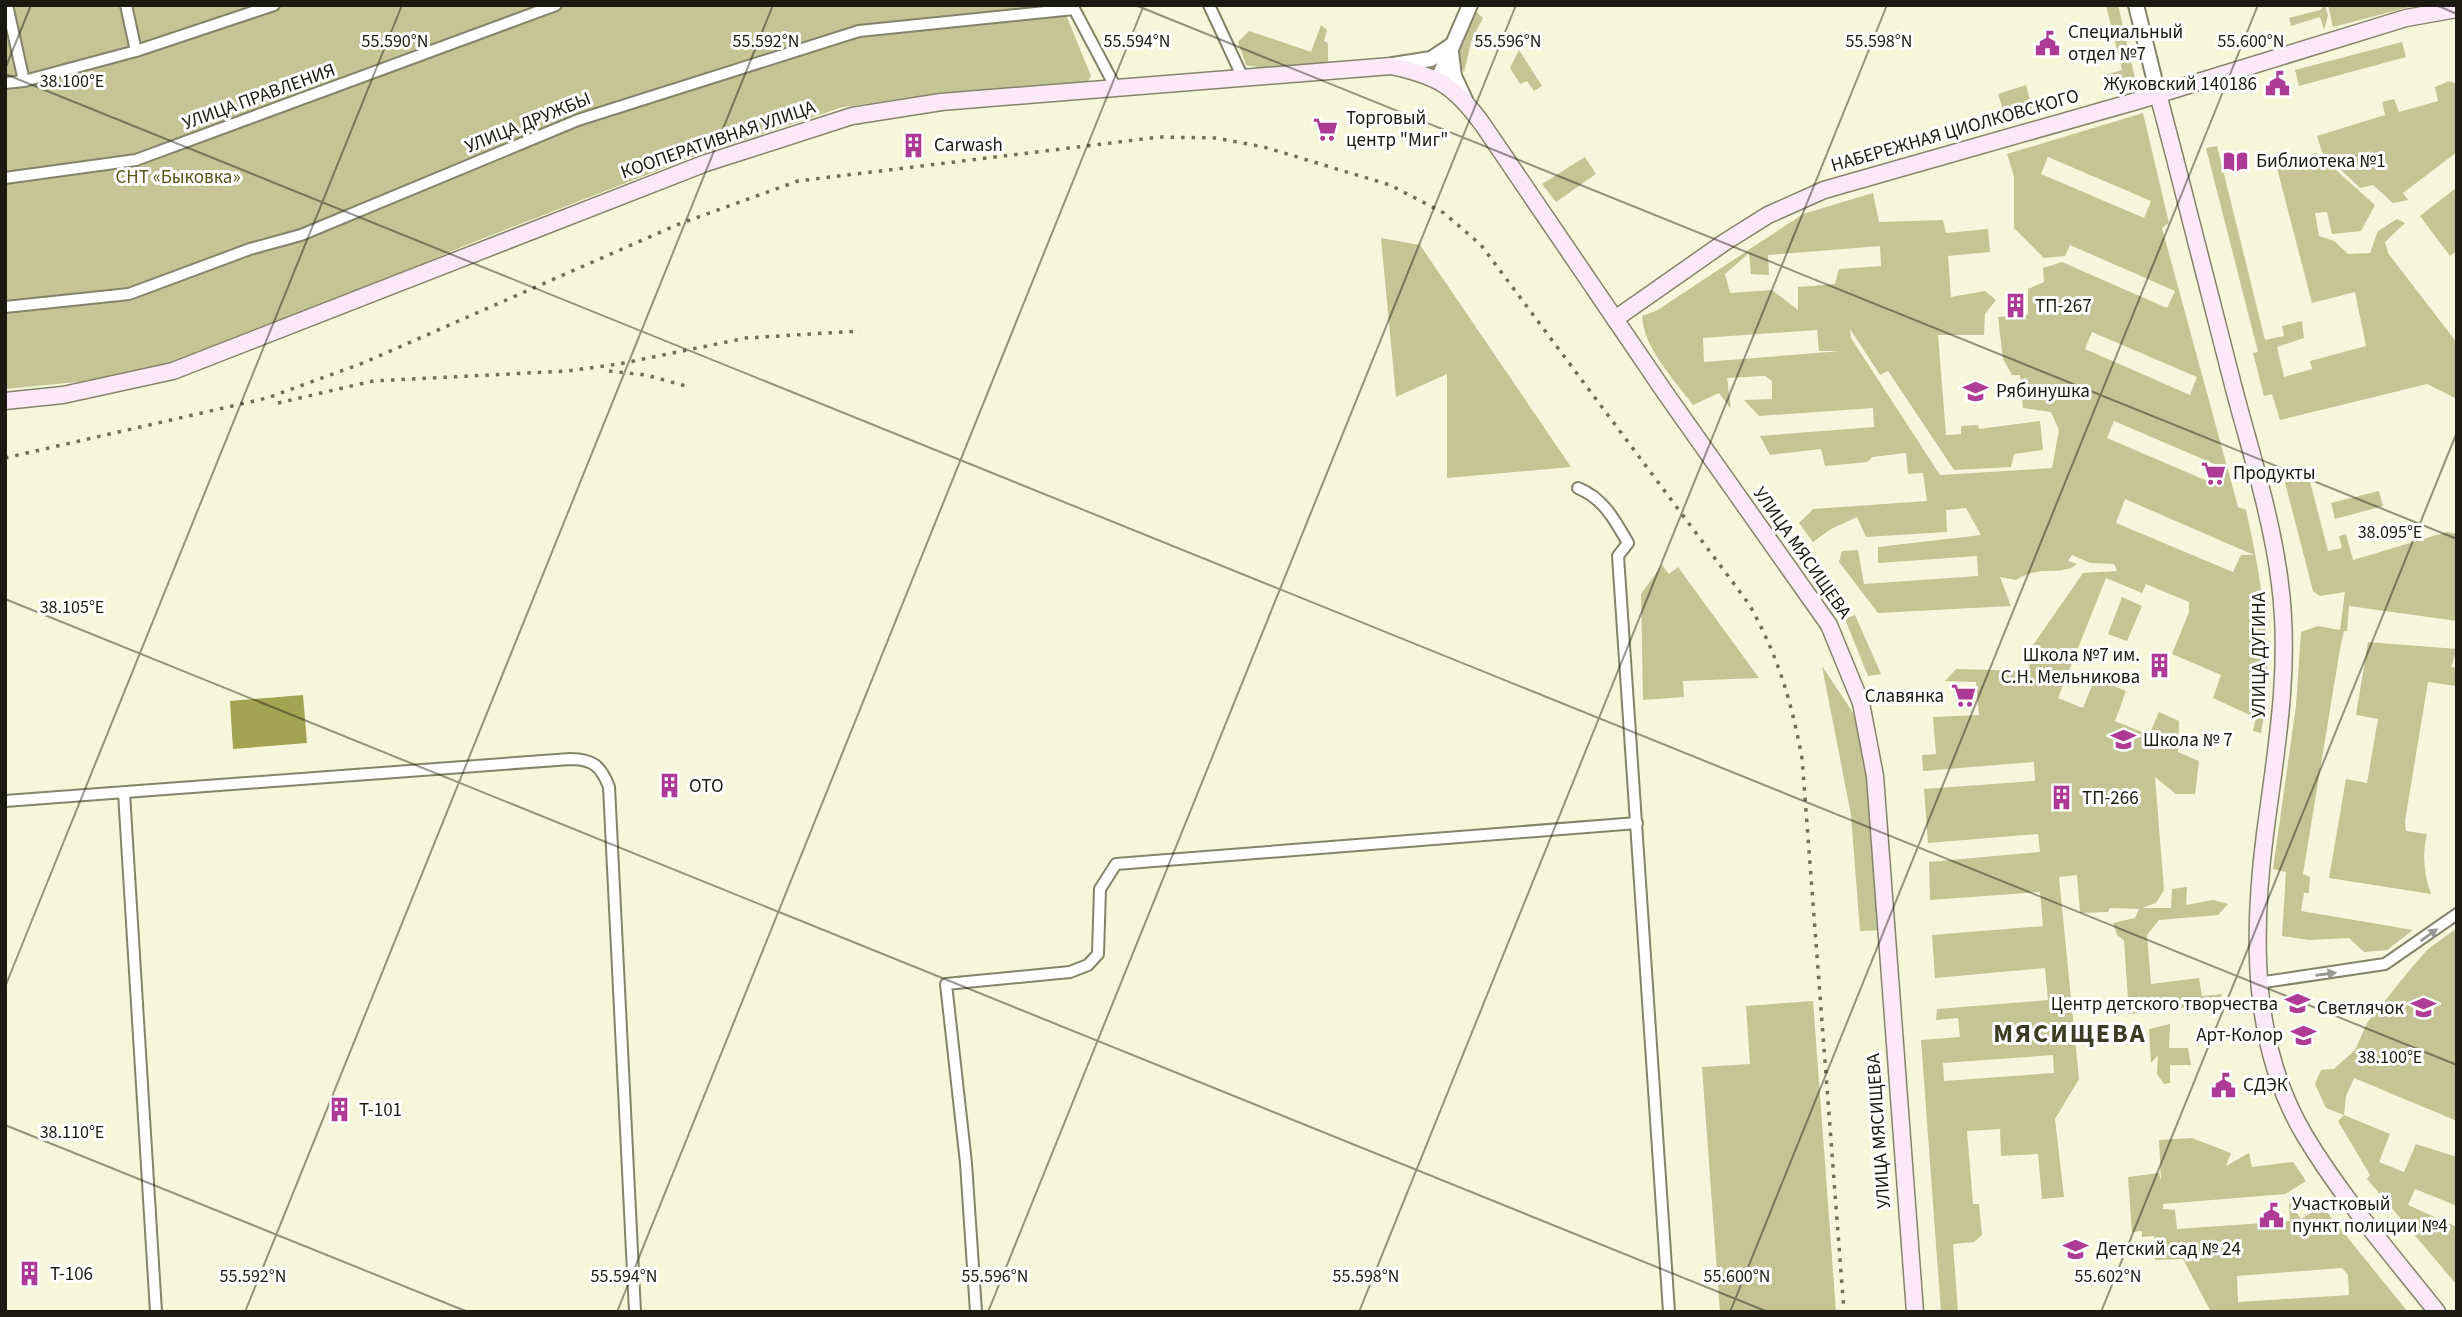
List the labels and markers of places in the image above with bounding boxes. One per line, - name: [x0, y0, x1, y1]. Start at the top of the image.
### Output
- place label: Специальный отдел №7: [2068, 19, 2183, 68]
- public building icon: Специальный отдел №7: [2034, 29, 2062, 57]
- public building icon: Жуковский 140186: [2263, 70, 2291, 98]
- place label: Жуковский 140186: [2104, 71, 2257, 98]
- place label: Торговый центр "Миг": [1346, 105, 1448, 154]
- supermarket icon: Торговый центр "Миг": [1312, 115, 1340, 143]
- building icon: Carwash: [900, 131, 928, 159]
- place label: Carwash: [934, 132, 1003, 159]
- library icon: Библиотека №1: [2222, 147, 2250, 175]
- place label: Библиотека №1: [2256, 148, 2386, 175]
- building icon: ТП-267: [2001, 292, 2029, 320]
- place label: ТП-267: [2035, 293, 2092, 320]
- school or university icon: Рябинушка: [1962, 377, 1990, 405]
- place label: Рябинушка: [1996, 378, 2090, 405]
- supermarket icon: Продукты: [2199, 459, 2227, 487]
- place label: Продукты: [2233, 460, 2316, 487]
- place label: Школа №7 им. С.Н. Мельникова: [2001, 642, 2140, 691]
- building icon: Школа №7 им. С.Н. Мельникова: [2146, 652, 2174, 680]
- supermarket icon: Славянка: [1950, 682, 1978, 710]
- place label: Славянка: [1865, 683, 1944, 710]
- school or university icon: Школа № 7: [2109, 726, 2137, 754]
- place label: Школа № 7: [2143, 727, 2233, 754]
- building icon: ОТО: [655, 772, 683, 800]
- place label: ОТО: [689, 773, 724, 800]
- building icon: ТП-266: [2048, 784, 2076, 812]
- place label: ТП-266: [2082, 785, 2139, 812]
- school or university icon: Центр детского творчества: [2284, 990, 2312, 1018]
- place label: Центр детского творчества: [2051, 991, 2278, 1018]
- school or university icon: Светлячок: [2410, 994, 2438, 1022]
- place label: Светлячок: [2317, 995, 2405, 1022]
- school or university icon: Арт-Колор: [2289, 1021, 2317, 1049]
- place label: Арт-Колор: [2196, 1022, 2283, 1049]
- public building icon: СДЭК: [2209, 1071, 2237, 1099]
- place label: СДЭК: [2243, 1072, 2288, 1099]
- building icon: Т-101: [325, 1096, 353, 1124]
- place label: Т-101: [359, 1097, 402, 1124]
- place label: Участковый пункт полиции №4: [2292, 1191, 2448, 1240]
- public building icon: Участковый пункт полиции №4: [2258, 1201, 2286, 1229]
- school or university icon: Детский сад № 24: [2062, 1235, 2090, 1263]
- place label: Детский сад № 24: [2096, 1236, 2241, 1263]
- building icon: Т-106: [16, 1260, 44, 1288]
- place label: Т-106: [50, 1261, 93, 1288]

